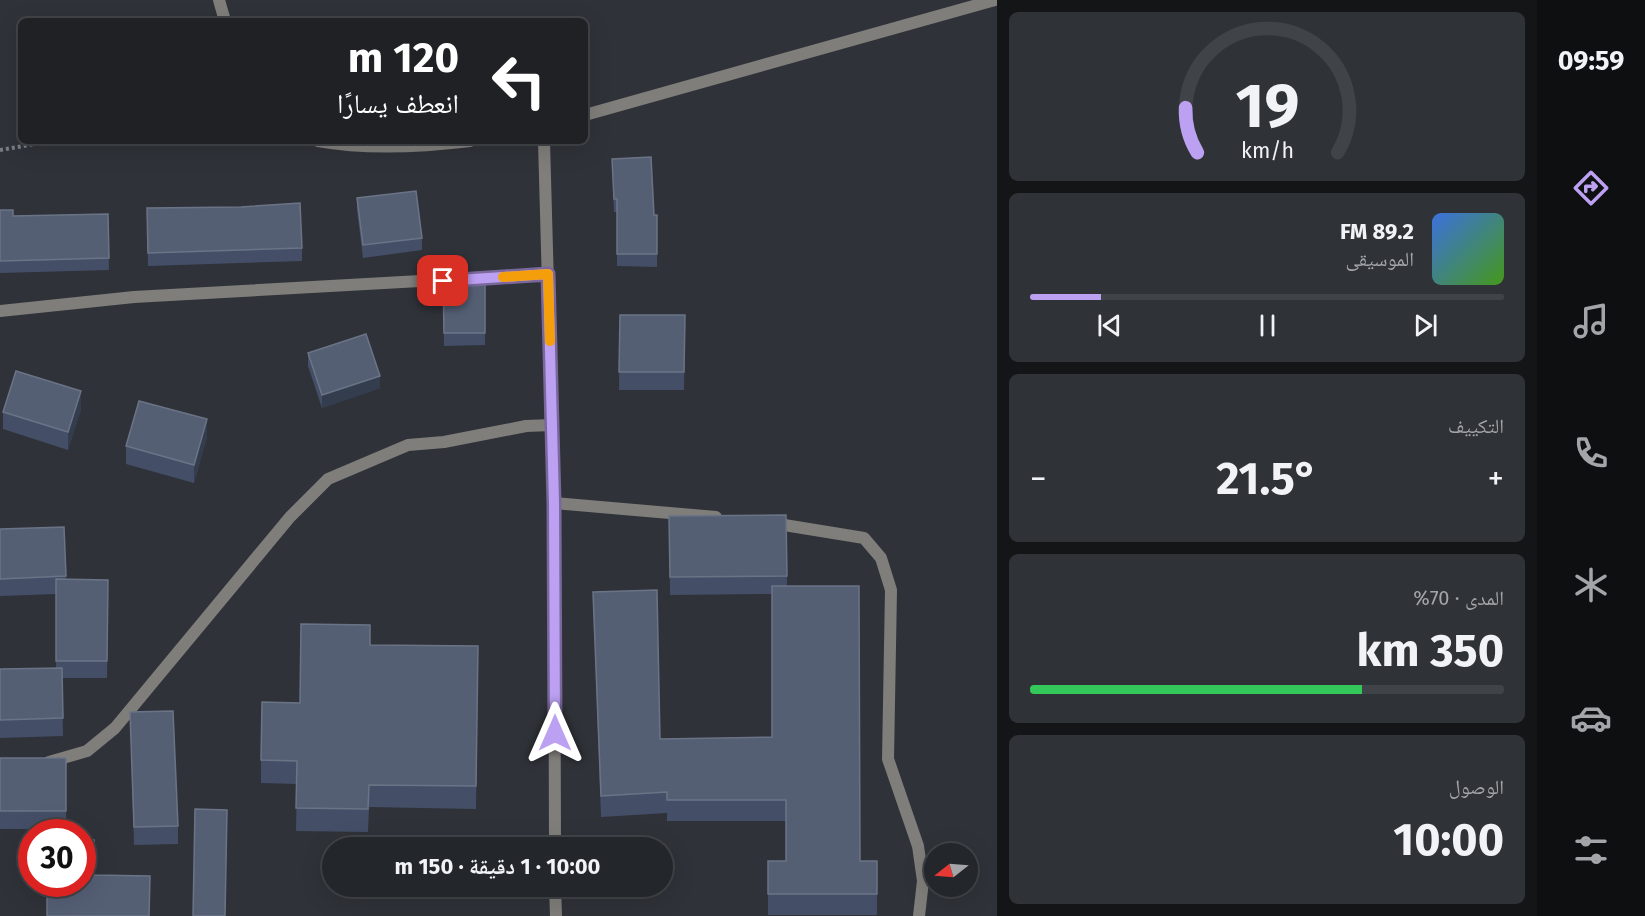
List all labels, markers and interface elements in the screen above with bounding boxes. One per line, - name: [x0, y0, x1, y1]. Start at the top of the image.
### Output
- text: 120 m: [348, 33, 459, 83]
- icon: left: [480, 42, 558, 120]
- text: 09:59: [1558, 45, 1624, 77]
- text: 19: [1235, 70, 1299, 145]
- text: انعطف يسارًا: [337, 88, 459, 120]
- text: km/h: [1240, 139, 1294, 165]
- icon: directions: [1570, 167, 1612, 209]
- text: 89.2 FM: [1340, 218, 1414, 245]
- text: الموسيقى: [1346, 247, 1414, 271]
- pin: [417, 255, 468, 306]
- icon: arrive: [426, 264, 459, 297]
- icon: music: [1570, 300, 1612, 342]
- icon: previous: [1093, 309, 1126, 342]
- icon: pause: [1251, 309, 1284, 342]
- icon: next: [1409, 309, 1442, 342]
- text: التكييف: [1448, 414, 1504, 438]
- icon: phone: [1570, 432, 1612, 474]
- text: 21.5°: [1216, 452, 1318, 506]
- text: −: [1030, 459, 1047, 499]
- text: +: [1488, 459, 1504, 499]
- icon: climate: [1570, 564, 1612, 606]
- text: المدى · 70%: [1413, 586, 1504, 610]
- text: 350 km: [1357, 624, 1504, 678]
- icon: car: [1570, 697, 1612, 739]
- position arrow: [523, 701, 587, 765]
- text: الوصول: [1449, 775, 1504, 799]
- text: 10:00: [1393, 813, 1504, 867]
- speed limit sign: 30: [18, 819, 96, 897]
- icon: filters: [1570, 829, 1612, 871]
- north arrow: [924, 843, 978, 897]
- map controls: [924, 843, 978, 897]
- text: 10:00 · 1 دقيقة · 150 m: [395, 853, 600, 880]

